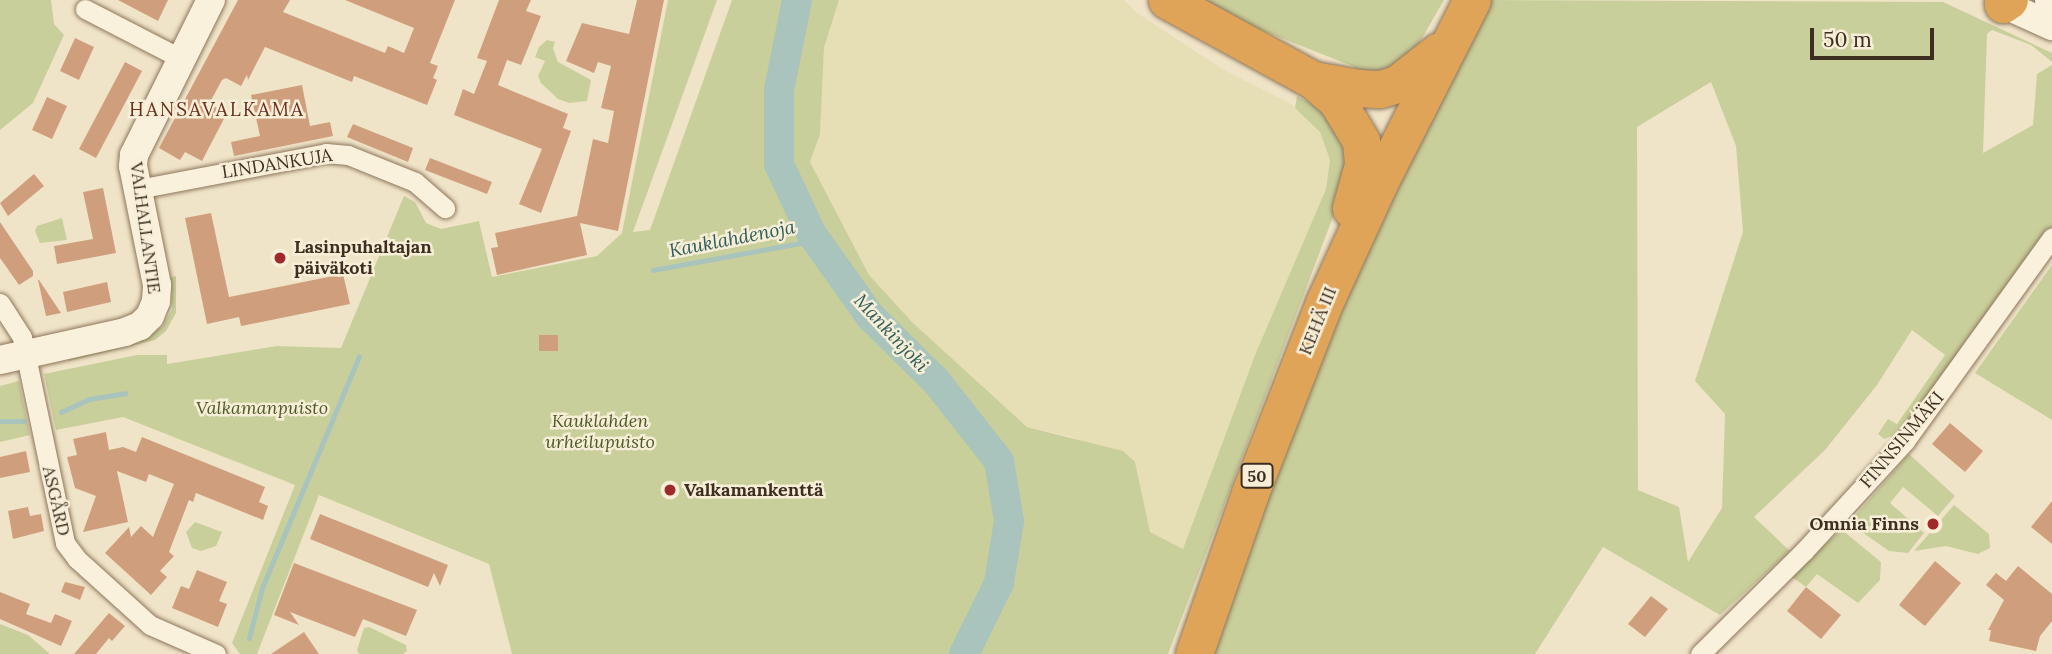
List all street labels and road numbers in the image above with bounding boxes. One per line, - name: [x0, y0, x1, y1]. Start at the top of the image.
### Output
- street label: LINDANKUJA: [220, 145, 334, 183]
- street label: VALHALLANTIE: [125, 161, 165, 295]
- street label: KEHÄ III: [1295, 284, 1341, 358]
- street label: FINNSINMÄKI: [1855, 387, 1949, 493]
- road number: 50: [1240, 463, 1274, 489]
- street label: ASGÅRD: [37, 464, 75, 538]

